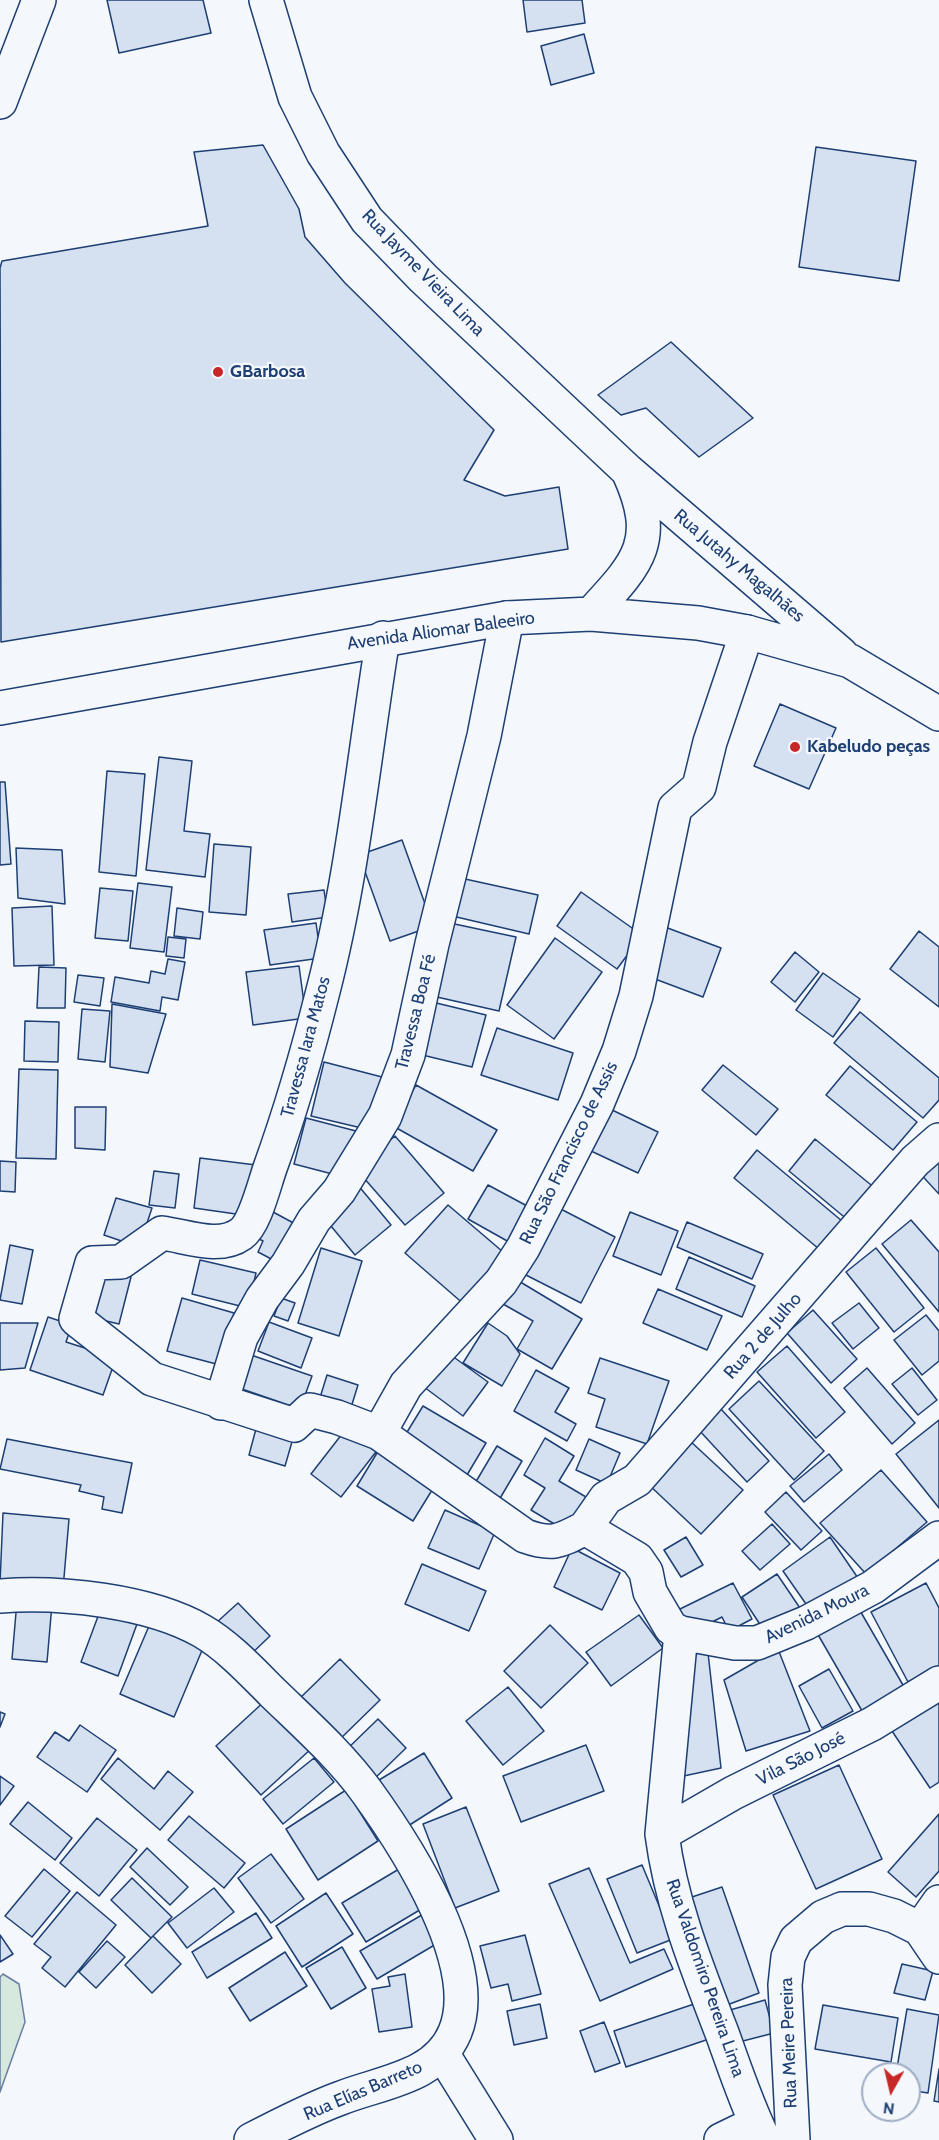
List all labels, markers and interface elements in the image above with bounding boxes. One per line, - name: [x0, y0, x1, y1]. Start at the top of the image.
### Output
- street label: Rua Jayme Vieira Lima: [357, 205, 489, 341]
- place label: GBarbosa: [230, 361, 305, 383]
- marker: GBarbosa: [211, 365, 225, 379]
- street label: Rua Jutahy Magalhães: [669, 505, 809, 627]
- street label: Avenida Aliomar Baleeiro: [346, 607, 536, 655]
- place label: Kabeludo peças: [807, 736, 930, 758]
- marker: Kabeludo peças: [788, 740, 802, 754]
- street label: Travessa Boa Fé: [391, 952, 441, 1072]
- street label: Travessa Iara Matos: [277, 974, 335, 1120]
- street label: Rua São Francisco de Assis: [515, 1058, 623, 1248]
- street label: Rua 2 de Julho: [720, 1288, 806, 1384]
- street label: Avenida Moura: [762, 1580, 872, 1648]
- street label: Vila São José: [753, 1727, 849, 1791]
- street label: Rua Valdomiro Pereira Lima: [661, 1876, 749, 2080]
- street label: Rua Meire Pereira: [776, 1977, 802, 2109]
- street label: Rua Elías Barreto: [301, 2056, 425, 2126]
- north arrow: [861, 2062, 921, 2122]
- text: N: [882, 2098, 896, 2119]

